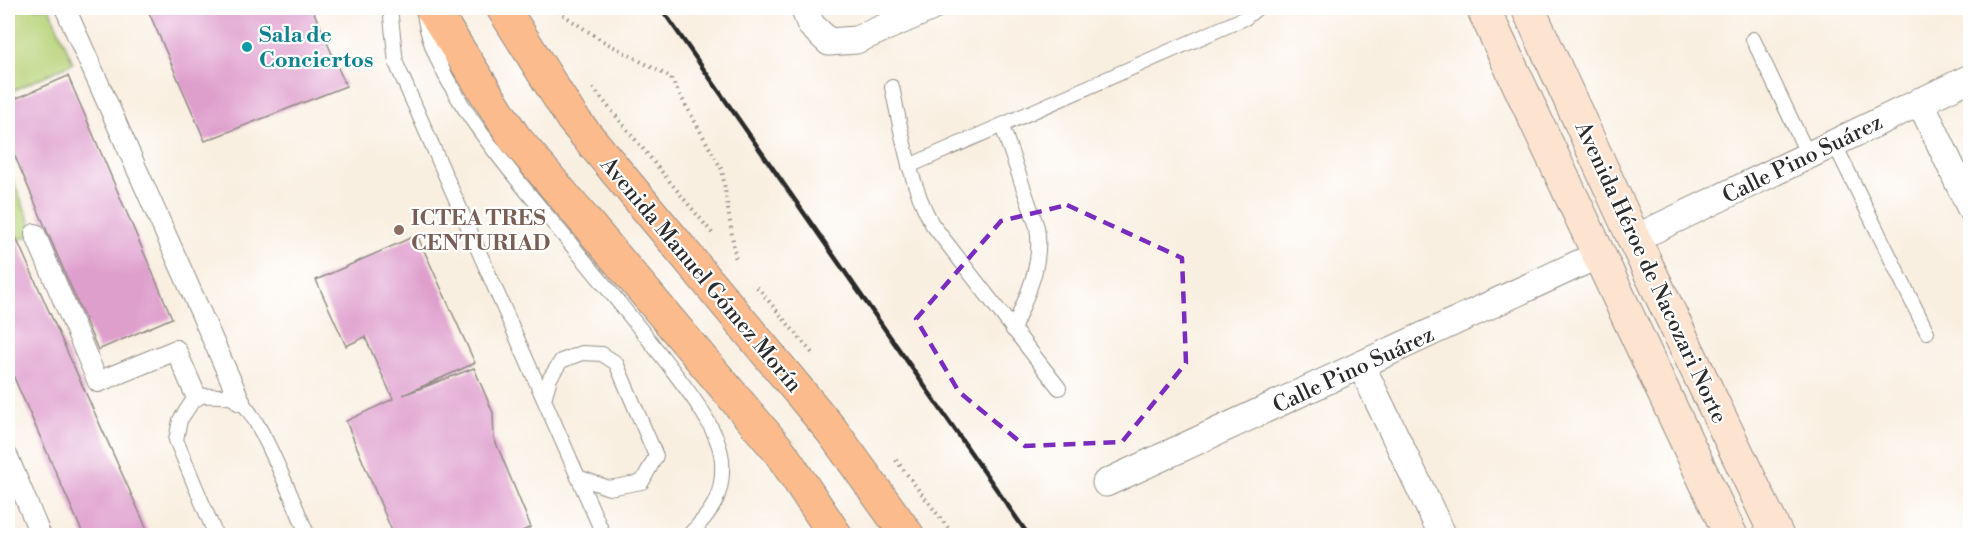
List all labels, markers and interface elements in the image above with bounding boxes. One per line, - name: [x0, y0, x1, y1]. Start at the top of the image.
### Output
- place label: Sala de Conciertos: [259, 22, 373, 74]
- marker: Sala de Conciertos: [240, 40, 254, 54]
- street label: Calle Pino Suárez: [1718, 109, 1887, 210]
- street label: Avenida Héroe de Nacozari Norte: [1568, 117, 1733, 428]
- street label: Avenida Manuel Gómez Morín: [594, 151, 807, 398]
- place label: ICTEA TRES CENTURIAD: [411, 205, 550, 257]
- marker: ICTEA TRES CENTURIAD: [392, 223, 406, 237]
- street label: Calle Pino Suárez: [1269, 321, 1438, 419]

